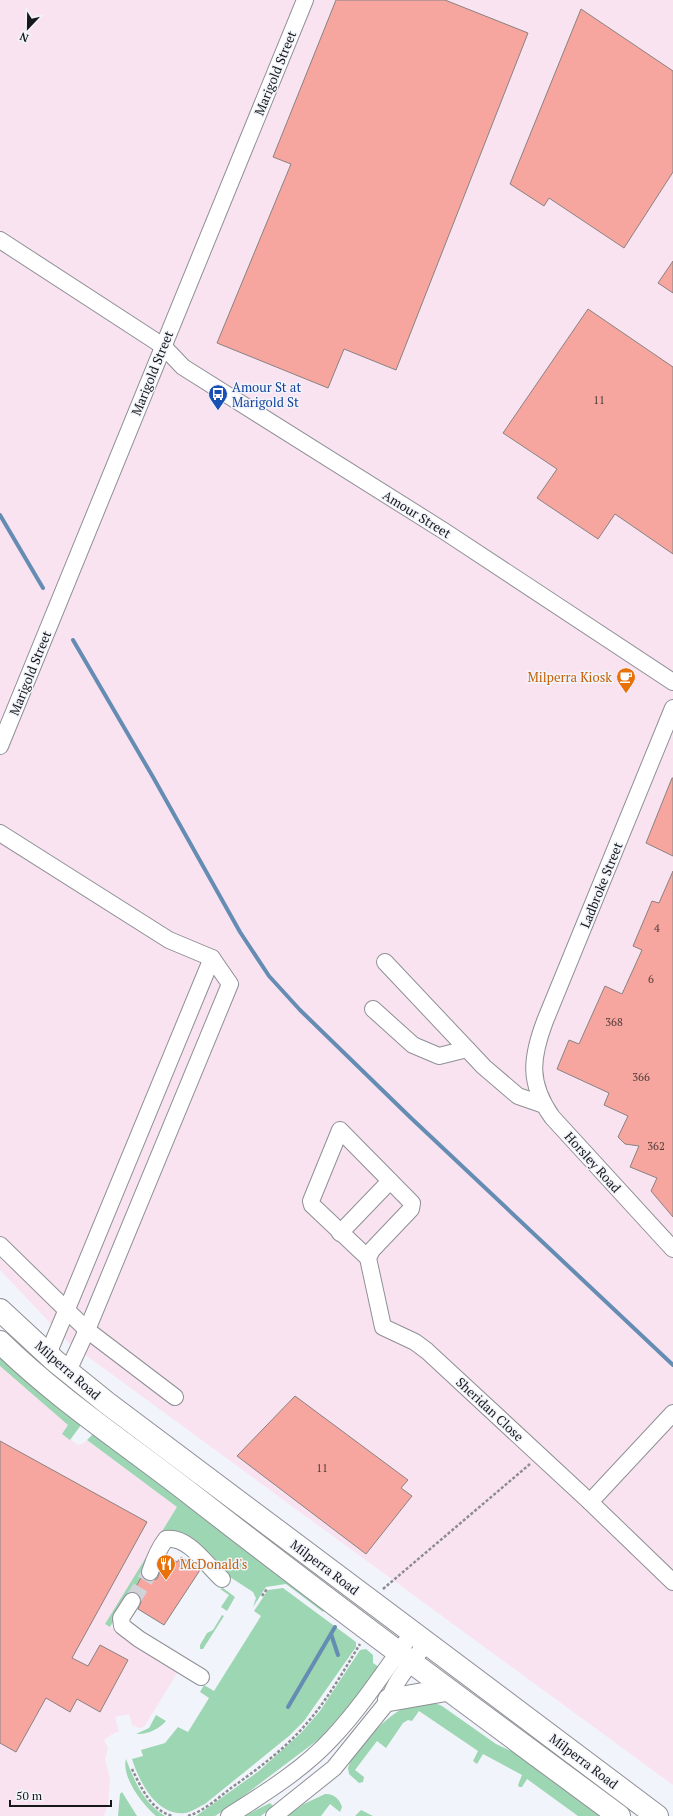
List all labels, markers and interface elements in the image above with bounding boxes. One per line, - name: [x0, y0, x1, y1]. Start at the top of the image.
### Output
- north arrow: [8, 8, 48, 48]
- street label: Marigold Street: [250, 28, 300, 118]
- text: N: [17, 29, 31, 45]
- street label: Marigold Street: [127, 328, 177, 418]
- place label: Amour St at Marigold St: [232, 378, 301, 411]
- bus stop icon: Amour St at Marigold St: [207, 383, 229, 411]
- house number: 11: [593, 393, 605, 407]
- street label: Amour Street: [379, 486, 455, 542]
- street label: Marigold Street: [5, 628, 55, 718]
- cafe icon: Milperra Kiosk: [615, 666, 637, 694]
- place label: Milperra Kiosk: [527, 668, 612, 686]
- street label: Ladbroke Street: [576, 839, 626, 931]
- house number: 4: [654, 921, 660, 935]
- house number: 6: [648, 972, 654, 986]
- house number: 368: [605, 1015, 623, 1029]
- house number: 366: [632, 1070, 650, 1084]
- street label: Horsley Road: [561, 1128, 625, 1196]
- house number: 362: [647, 1139, 665, 1153]
- street label: Milperra Road: [31, 1336, 105, 1404]
- street label: Sheridan Close: [452, 1373, 528, 1445]
- house number: 11: [316, 1461, 328, 1475]
- street label: Milperra Road: [287, 1535, 363, 1599]
- restaurant icon: McDonald's: [155, 1553, 177, 1581]
- place label: McDonald's: [180, 1555, 247, 1573]
- street label: Milperra Road: [546, 1729, 622, 1793]
- scale bar: [10, 1782, 111, 1808]
- text: 50 m: [16, 1788, 43, 1803]

